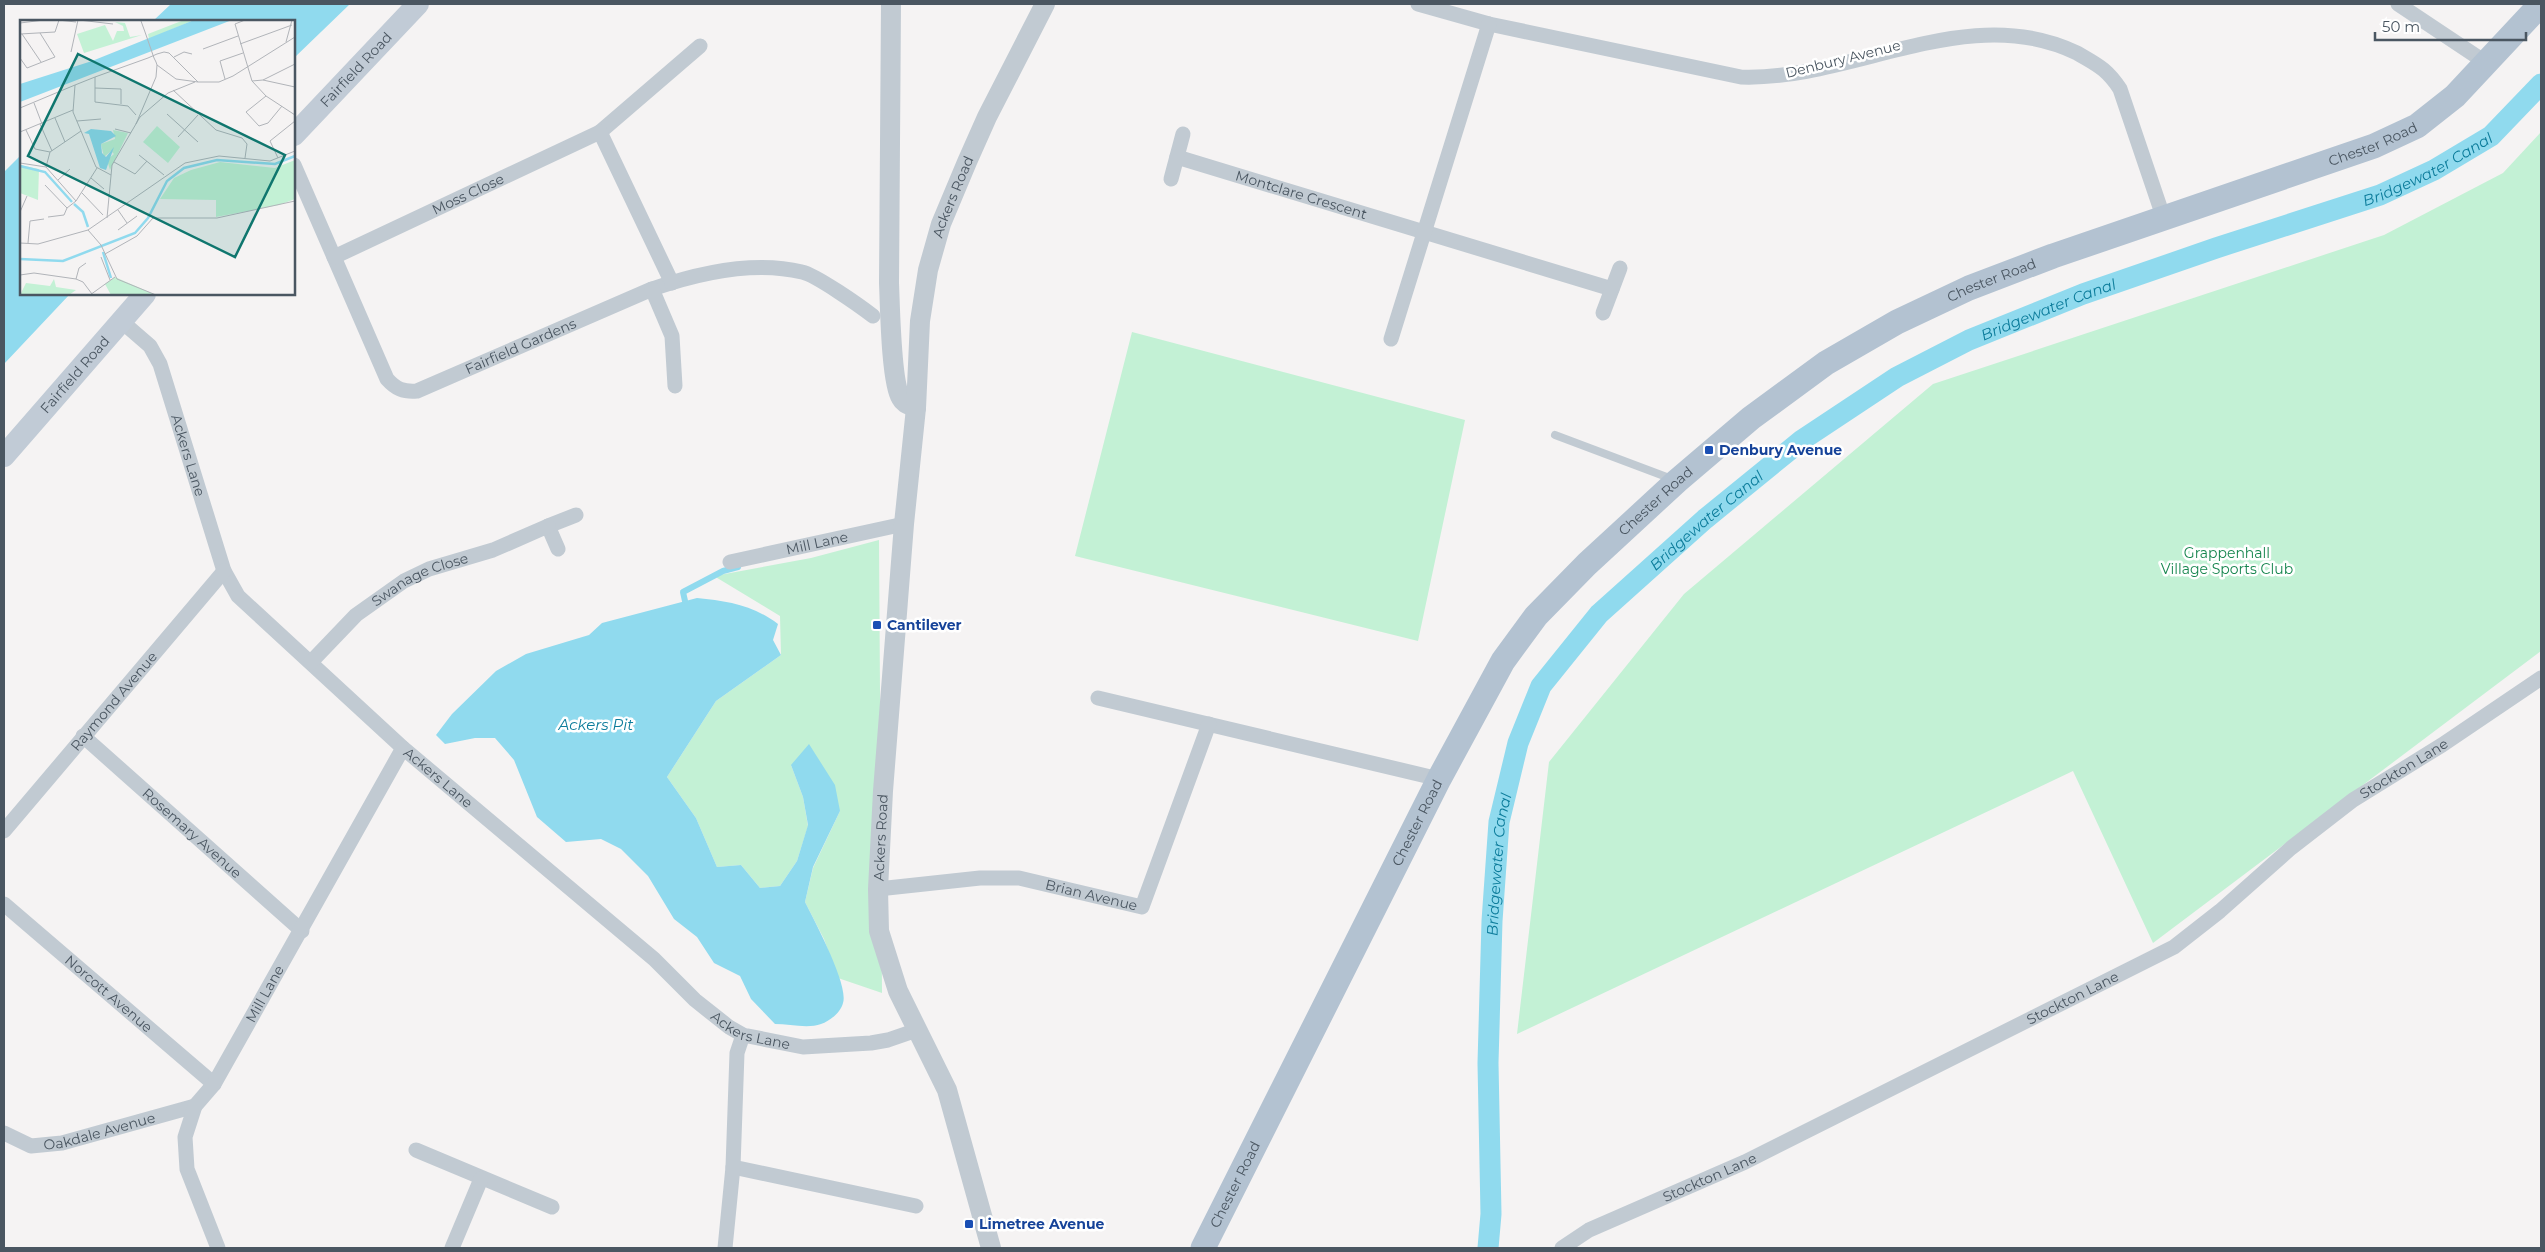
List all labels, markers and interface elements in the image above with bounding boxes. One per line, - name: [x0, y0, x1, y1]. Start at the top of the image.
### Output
- scale bar: [2375, 10, 2526, 42]
- text: 50 m: [2382, 17, 2420, 36]
- inset map: [20, 20, 295, 295]
- street label: Fairfield Road: [316, 28, 396, 111]
- street label: Denbury Avenue: [1784, 36, 1902, 82]
- street label: Chester Road: [2326, 118, 2420, 170]
- water label: Bridgewater Canal: [2360, 128, 2496, 210]
- street label: Ackers Road: [929, 153, 978, 240]
- street label: Montclare Crescent: [1233, 166, 1370, 223]
- street label: Moss Close: [429, 169, 507, 219]
- street label: Chester Road: [1944, 254, 2039, 306]
- water label: Bridgewater Canal: [1978, 274, 2118, 344]
- street label: Fairfield Gardens: [462, 314, 579, 378]
- street label: Fairfield Road: [36, 332, 114, 417]
- street label: Ackers Lane: [167, 412, 209, 499]
- place label: Denbury Avenue: [1719, 441, 1842, 459]
- marker: Denbury Avenue: [1703, 444, 1715, 456]
- street label: Chester Road: [1615, 463, 1696, 540]
- water label: Bridgewater Canal: [1645, 466, 1767, 574]
- street label: Mill Lane: [784, 528, 850, 559]
- park label: Grappenhall Village Sports Club: [2161, 544, 2293, 578]
- street label: Swanage Close: [368, 549, 470, 610]
- place label: Cantilever: [887, 616, 962, 634]
- marker: Cantilever: [871, 619, 883, 631]
- street label: Raymond Avenue: [67, 648, 161, 755]
- water label: Ackers Pit: [558, 715, 633, 734]
- street label: Stockton Lane: [2356, 734, 2452, 803]
- street label: Ackers Lane: [400, 743, 477, 812]
- street label: Chester Road: [1388, 777, 1446, 869]
- street label: Rosemary Avenue: [139, 784, 245, 882]
- water label: Bridgewater Canal: [1482, 791, 1515, 936]
- street label: Ackers Road: [869, 794, 892, 881]
- street label: Brian Avenue: [1044, 876, 1139, 915]
- street label: Norcott Avenue: [61, 951, 156, 1036]
- street label: Mill Lane: [241, 962, 288, 1026]
- street label: Stockton Lane: [2023, 967, 2122, 1028]
- street label: Ackers Lane: [707, 1007, 792, 1053]
- street label: Oakdale Avenue: [43, 1109, 157, 1154]
- street label: Chester Road: [1206, 1138, 1264, 1231]
- street label: Stockton Lane: [1660, 1149, 1760, 1206]
- place label: Limetree Avenue: [979, 1215, 1104, 1233]
- marker: Limetree Avenue: [963, 1218, 975, 1230]

